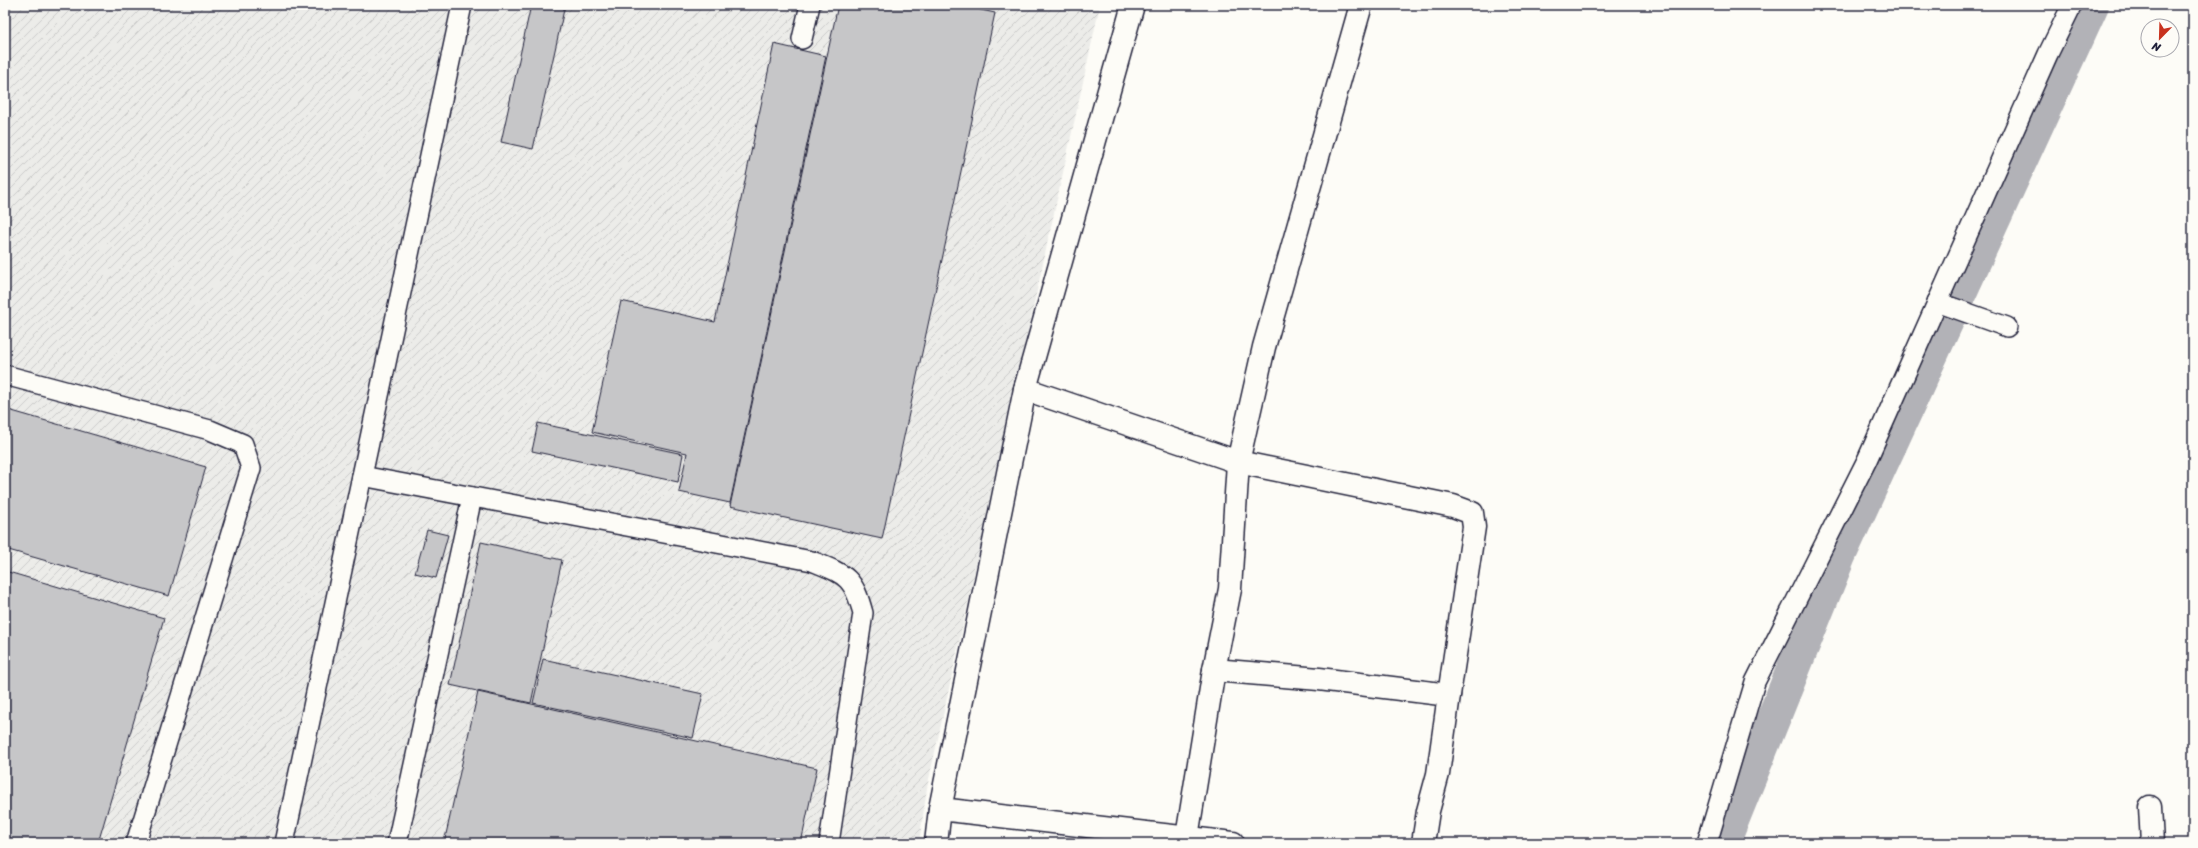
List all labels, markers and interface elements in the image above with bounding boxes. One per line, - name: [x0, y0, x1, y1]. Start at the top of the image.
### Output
- north arrow: [2140, 18, 2180, 58]
- text: N: [2149, 36, 2164, 57]

